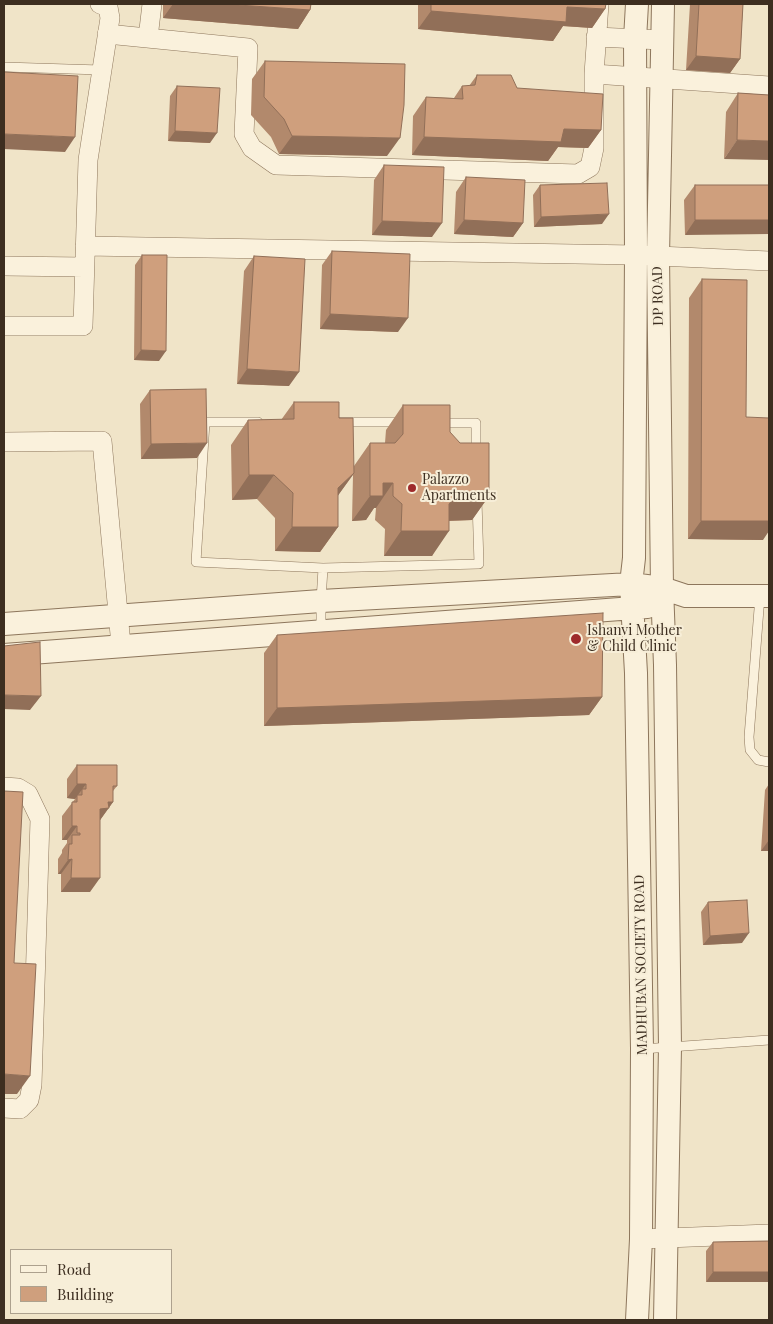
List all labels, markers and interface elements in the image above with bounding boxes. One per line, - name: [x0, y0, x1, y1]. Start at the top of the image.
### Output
- street label: DP ROAD: [649, 266, 667, 326]
- place label: Palazzo Apartments: [422, 472, 496, 504]
- marker: Palazzo Apartments: [406, 482, 418, 494]
- place label: Ishanvi Mother & Child Clinic: [587, 623, 682, 656]
- marker: Ishanvi Mother & Child Clinic: [569, 632, 583, 646]
- street label: MADHUBAN SOCIETY ROAD: [631, 875, 651, 1055]
- legend: [10, 1249, 172, 1314]
- text: Road: [57, 1259, 91, 1279]
- text: Building: [57, 1284, 113, 1304]

